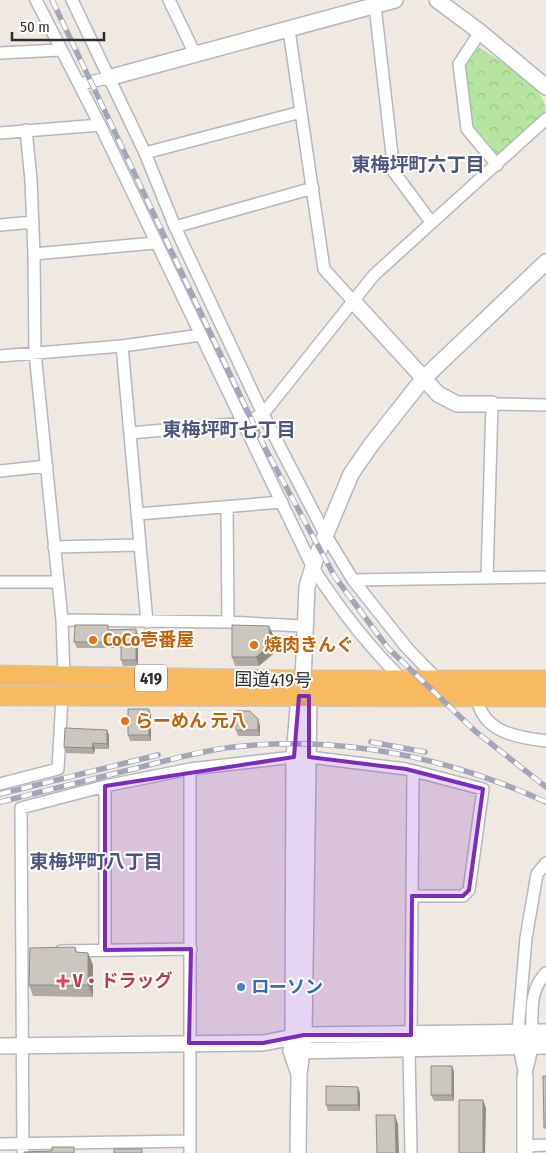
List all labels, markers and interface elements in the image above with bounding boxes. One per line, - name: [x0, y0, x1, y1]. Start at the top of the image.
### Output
- scale bar: [12, 10, 105, 42]
- text: 50 m: [20, 18, 50, 36]
- district label: 東梅坪町六丁目: [351, 153, 485, 176]
- district label: 東梅坪町七丁目: [162, 418, 296, 441]
- place label: CoCo壱番屋: [103, 629, 194, 651]
- marker: CoCo壱番屋: [87, 634, 99, 646]
- place label: 焼肉きんぐ: [264, 634, 354, 656]
- marker: 焼肉きんぐ: [248, 639, 260, 651]
- road number: 419: [135, 664, 167, 691]
- street label: 国道419号: [234, 668, 312, 692]
- place label: らーめん 元八: [135, 710, 247, 732]
- marker: らーめん 元八: [119, 715, 131, 727]
- district label: 東梅坪町八丁目: [29, 850, 163, 873]
- place label: V・ドラッグ: [72, 970, 172, 992]
- marker: V・ドラッグ: [57, 975, 69, 987]
- place label: ローソン: [251, 976, 323, 998]
- marker: ローソン: [235, 981, 247, 993]

